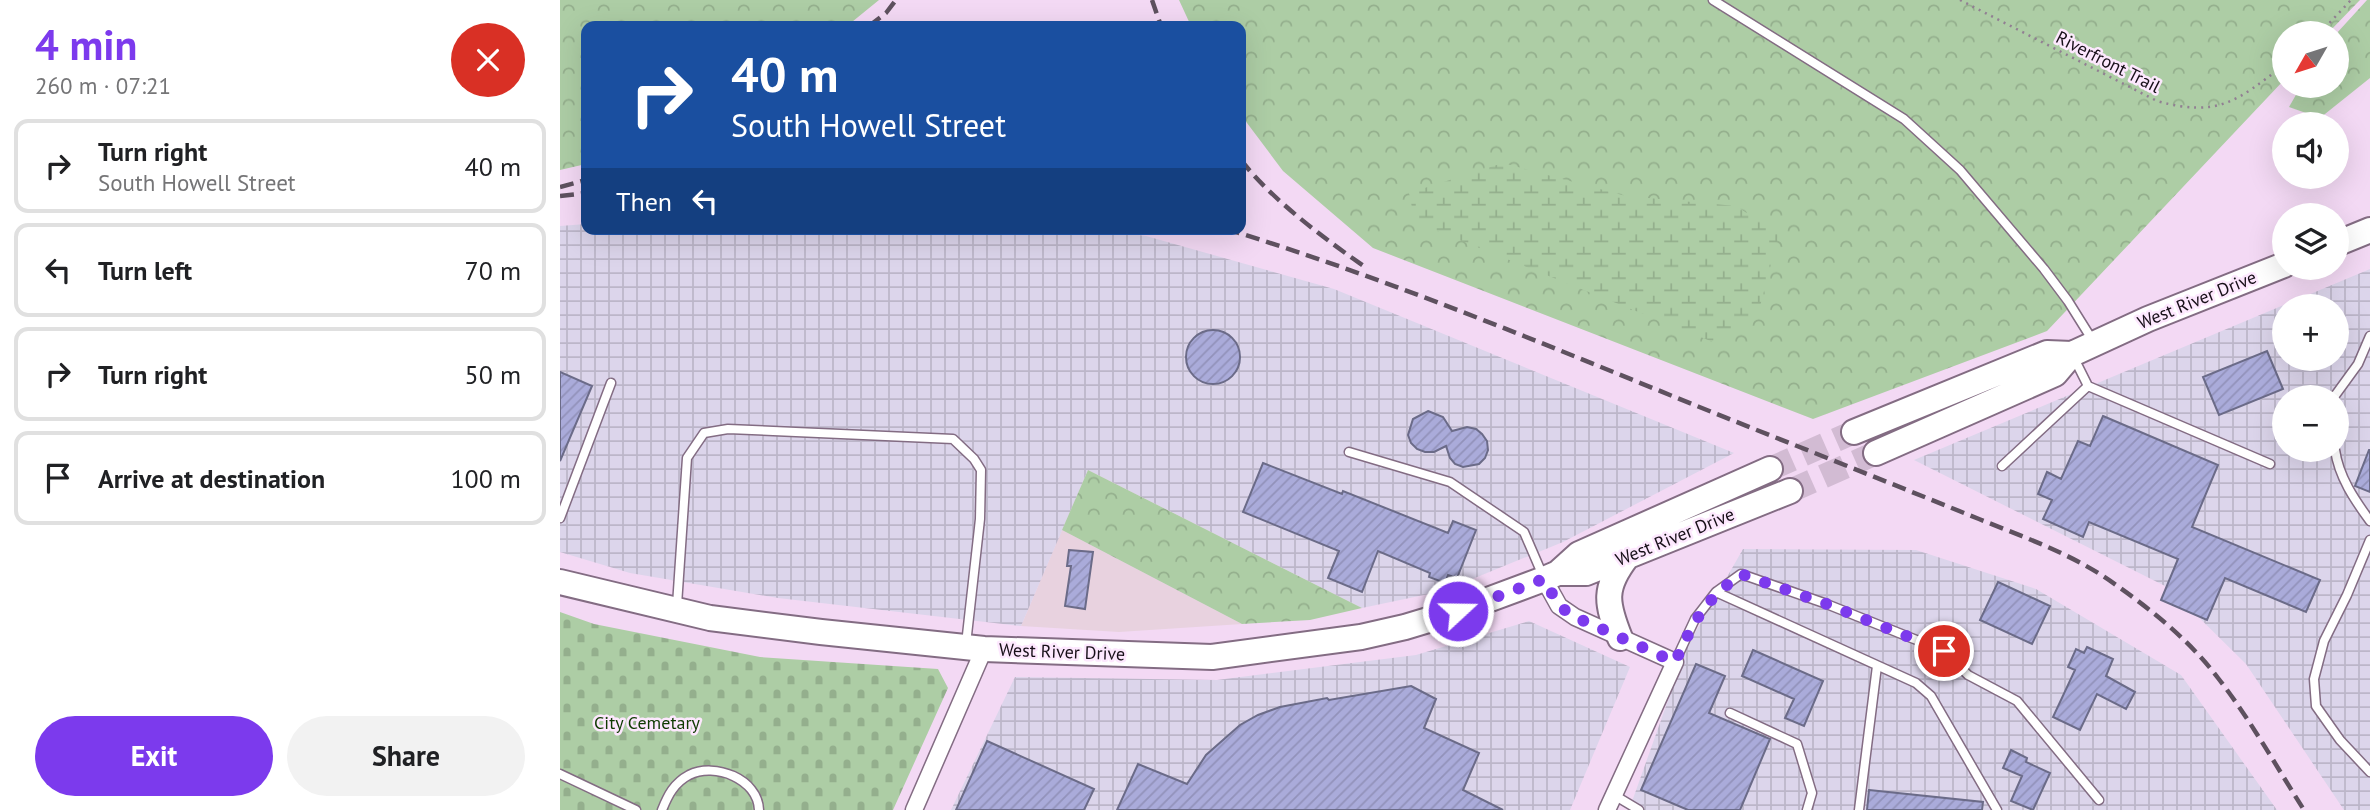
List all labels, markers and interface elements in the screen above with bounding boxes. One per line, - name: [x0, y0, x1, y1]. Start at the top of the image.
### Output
- text: 4 min: [35, 17, 137, 72]
- north arrow: [2272, 21, 2348, 98]
- map controls: [2272, 21, 2349, 462]
- button: close: [451, 23, 525, 97]
- street label: Riverfront Trail: [2052, 25, 2165, 98]
- text: 40 m: [731, 42, 838, 106]
- icon: right: [616, 49, 707, 140]
- text: 260 m · 07:21: [35, 71, 171, 100]
- text: South Howell Street: [731, 104, 1006, 146]
- button: sound: [2272, 112, 2349, 189]
- text: Turn right: [98, 135, 207, 168]
- icon: right: [39, 147, 77, 185]
- text: 40 m: [465, 150, 521, 183]
- text: South Howell Street: [98, 168, 296, 197]
- icon: left: [686, 182, 724, 220]
- text: Then: [616, 185, 672, 218]
- button: layers: [2272, 203, 2349, 280]
- icon: left: [39, 251, 77, 289]
- text: Turn left: [98, 254, 192, 287]
- text: 70 m: [465, 254, 521, 287]
- street label: West River Drive: [2134, 265, 2260, 334]
- button: +: [2272, 294, 2349, 371]
- icon: right: [39, 355, 77, 393]
- text: Turn right: [98, 358, 207, 391]
- text: 50 m: [465, 358, 521, 391]
- button: −: [2272, 385, 2349, 462]
- icon: arrive: [39, 459, 77, 497]
- text: Arrive at destination: [98, 462, 325, 495]
- text: 100 m: [450, 462, 521, 495]
- street label: West River Drive: [1612, 502, 1738, 571]
- position arrow: [1421, 574, 1495, 648]
- pin: [1914, 621, 1974, 681]
- icon: arrive: [1925, 632, 1963, 670]
- street label: West River Drive: [999, 638, 1125, 665]
- park label: City Cemetary: [594, 711, 701, 734]
- button: Exit: [35, 716, 273, 796]
- button: Share: [287, 716, 525, 796]

